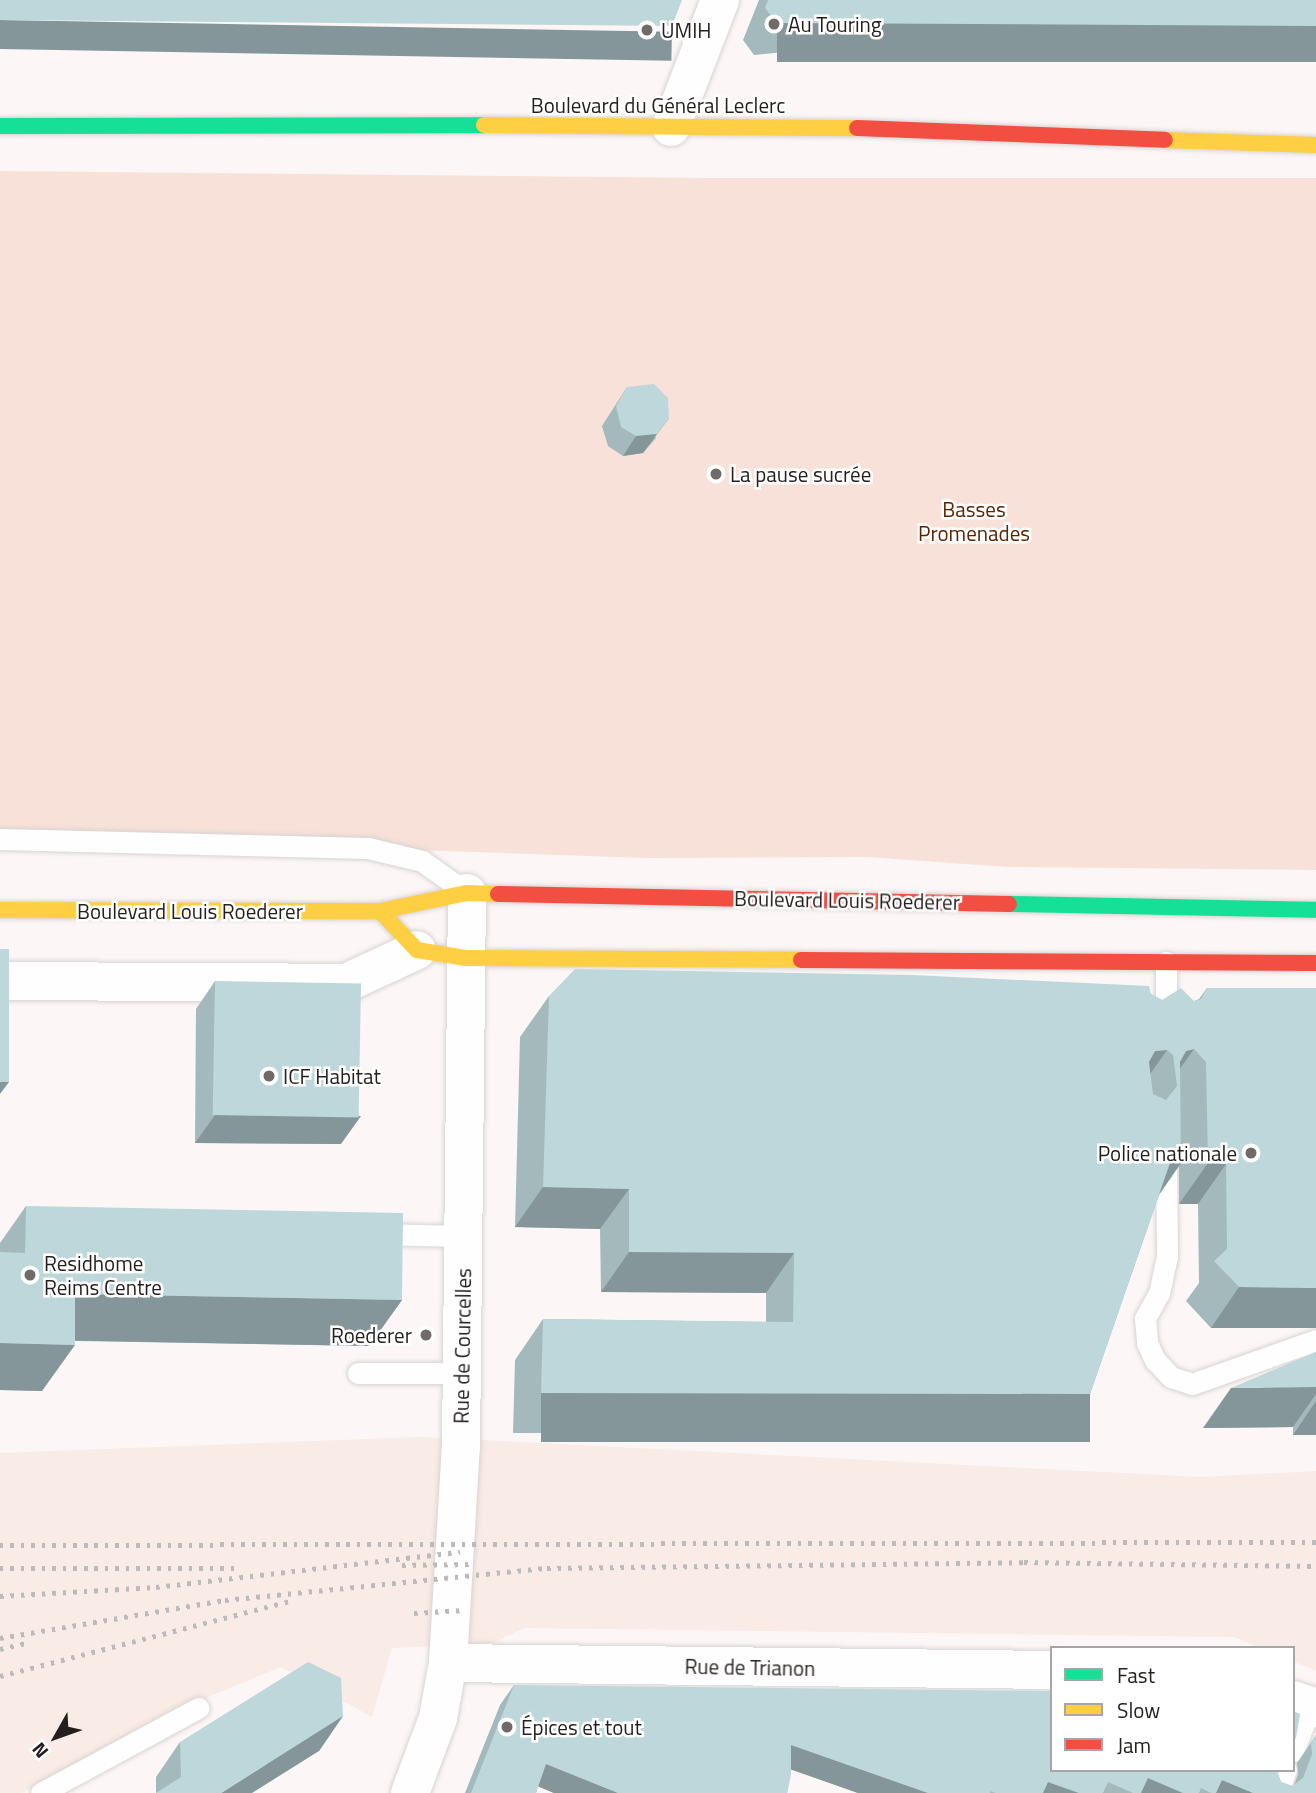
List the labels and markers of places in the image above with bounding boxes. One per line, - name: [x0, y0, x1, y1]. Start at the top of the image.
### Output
- place label: Au Touring: [788, 11, 882, 37]
- marker: Au Touring: [766, 16, 782, 32]
- place label: UMIH: [661, 17, 712, 43]
- marker: UMIH: [639, 22, 655, 38]
- place label: La pause sucrée: [730, 461, 871, 487]
- marker: La pause sucrée: [708, 466, 724, 482]
- place label: ICF Habitat: [283, 1063, 381, 1089]
- marker: ICF Habitat: [261, 1068, 277, 1084]
- place label: Police nationale: [1098, 1140, 1237, 1166]
- marker: Police nationale: [1243, 1145, 1259, 1161]
- place label: Residhome Reims Centre: [44, 1250, 162, 1300]
- marker: Residhome Reims Centre: [22, 1267, 38, 1283]
- place label: Roederer: [331, 1322, 412, 1348]
- marker: Roederer: [418, 1327, 434, 1343]
- place label: Épices et tout: [521, 1714, 642, 1740]
- marker: Épices et tout: [499, 1719, 515, 1735]

